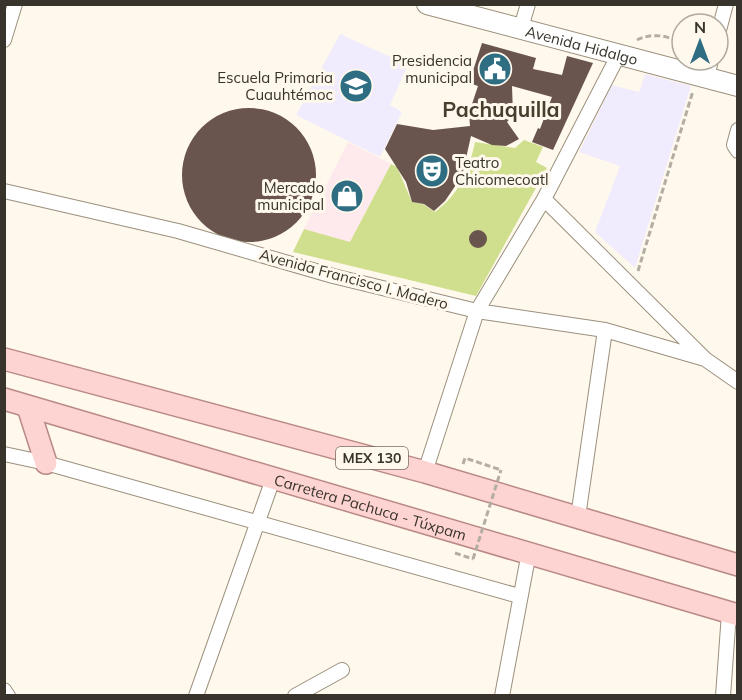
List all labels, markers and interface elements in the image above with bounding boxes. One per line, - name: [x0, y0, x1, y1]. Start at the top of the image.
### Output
- north arrow: [670, 12, 730, 72]
- text: N: [694, 17, 706, 37]
- street label: Avenida Hidalgo: [524, 21, 640, 69]
- place label: Presidencia municipal: [392, 51, 472, 87]
- public building icon: Presidencia municipal: [477, 51, 513, 87]
- place label: Escuela Primaria Cuauhtémoc: [217, 68, 333, 104]
- school or university icon: Escuela Primaria Cuauhtémoc: [338, 68, 374, 104]
- district label: Pachuquilla: [442, 96, 560, 122]
- theatre icon: Teatro Chicomecoatl: [414, 153, 450, 189]
- place label: Teatro Chicomecoatl: [455, 153, 548, 189]
- place label: Mercado municipal: [257, 178, 324, 214]
- shop icon: Mercado municipal: [329, 178, 365, 214]
- street label: Avenida Francisco I. Madero: [257, 245, 451, 313]
- road number: MEX 130: [336, 447, 408, 469]
- street label: Carretera Pachuca - Túxpam: [272, 470, 469, 544]

